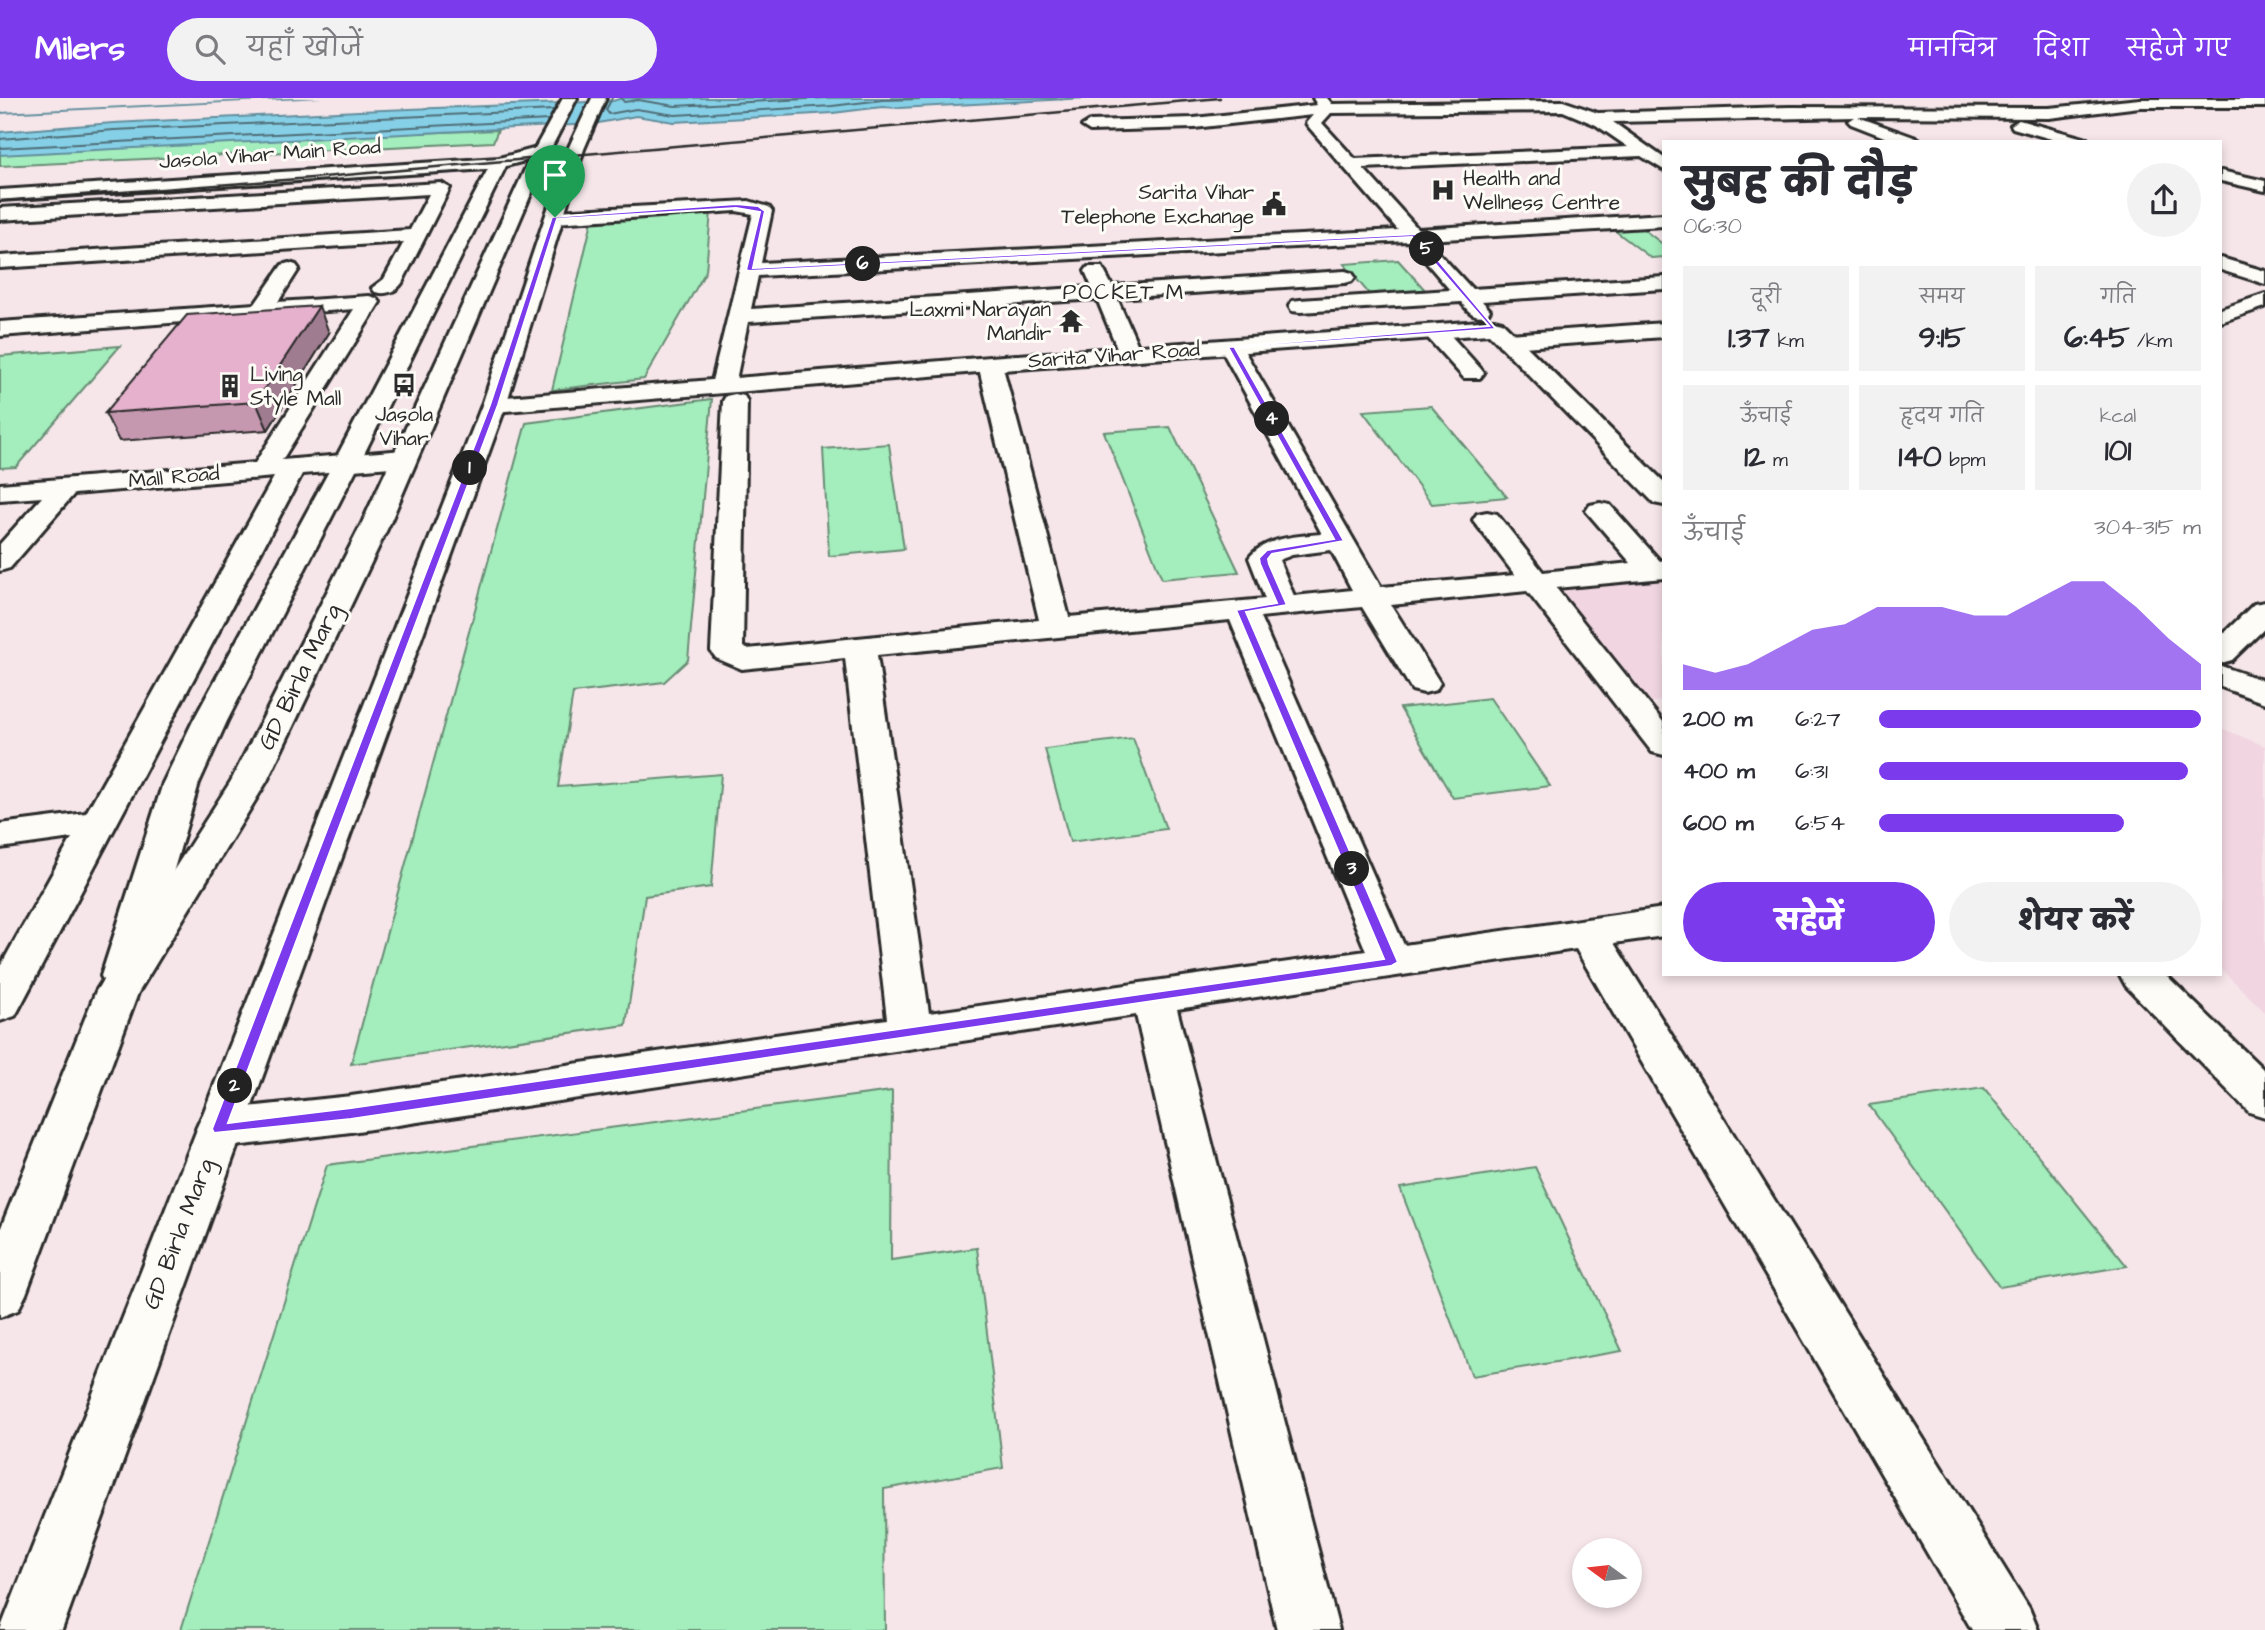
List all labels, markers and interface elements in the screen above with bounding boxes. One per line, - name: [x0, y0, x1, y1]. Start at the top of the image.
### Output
- search box: [167, 18, 657, 81]
- text: Milers: [35, 26, 125, 72]
- icon: search: [191, 30, 229, 68]
- text: यहाँ खोजें: [247, 30, 363, 66]
- text: मानचित्र: [1908, 32, 1996, 66]
- text: दिशा: [2034, 32, 2089, 66]
- text: सहेजे गए: [2127, 32, 2230, 66]
- street label: Jasola Vihar Main Road: [158, 132, 382, 176]
- pin: [525, 145, 585, 217]
- icon: arrive: [536, 156, 574, 194]
- text: सुबह की दौड़: [1683, 158, 1914, 210]
- button: share: [2127, 163, 2201, 237]
- place label: Health and Wellness Centre: [1463, 164, 1620, 217]
- hospital icon: Health and Wellness Centre: [1429, 176, 1457, 204]
- place label: Sarita Vihar Telephone Exchange: [1061, 178, 1254, 233]
- public building icon: Sarita Vihar Telephone Exchange: [1260, 190, 1288, 218]
- text: 06:30: [1683, 210, 1742, 242]
- pin: 5: [1410, 232, 1444, 266]
- text: 5: [1420, 235, 1433, 262]
- pin: 6: [846, 246, 880, 282]
- text: 6: [857, 250, 868, 277]
- district label: POCKET M: [1063, 278, 1185, 307]
- text: दूरी: [1751, 284, 1781, 311]
- text: समय: [1919, 284, 1965, 311]
- text: गति: [2101, 284, 2135, 311]
- place label: Laxmi Narayan Mandir: [909, 295, 1051, 348]
- temple icon: Laxmi Narayan Mandir: [1057, 307, 1085, 335]
- text: 1.37: [1728, 317, 1770, 359]
- text: 9:15: [1918, 317, 1966, 359]
- text: 6:45: [2064, 317, 2129, 359]
- text: km: [1770, 328, 1804, 355]
- text: /km: [2129, 328, 2172, 355]
- street label: Sarita Vihar Road: [1027, 335, 1201, 375]
- place label: Living Style Mall: [250, 360, 341, 415]
- bus stop icon: Jasola Vihar: [390, 371, 418, 399]
- building icon: Living Style Mall: [216, 372, 244, 400]
- place label: Jasola Vihar: [375, 400, 433, 453]
- pin: 4: [1254, 402, 1290, 436]
- text: ऊँचाई: [1741, 403, 1791, 430]
- text: हृदय गति: [1900, 403, 1984, 430]
- text: kcal: [2100, 403, 2136, 430]
- text: 4: [1265, 405, 1278, 432]
- text: 101: [2105, 430, 2131, 472]
- text: 12: [1744, 436, 1765, 478]
- text: 140: [1899, 436, 1942, 478]
- text: m: [1765, 447, 1788, 474]
- text: bpm: [1942, 447, 1985, 474]
- pin: 1: [452, 450, 488, 486]
- text: 1: [468, 454, 471, 481]
- street label: Mall Road: [127, 459, 221, 495]
- text: 304–315 m: [2094, 511, 2201, 543]
- text: ऊँचाई: [1683, 517, 1745, 549]
- street label: GD Birla Marg: [250, 598, 351, 756]
- text: 200 m: [1683, 703, 1752, 735]
- text: 6:27: [1795, 703, 1841, 735]
- text: 400 m: [1683, 755, 1755, 787]
- text: 6:31: [1795, 755, 1828, 787]
- text: 600 m: [1683, 807, 1754, 839]
- text: 6:54: [1795, 807, 1845, 839]
- pin: 3: [1334, 852, 1370, 886]
- text: 3: [1347, 855, 1356, 882]
- button: सहेजें: [1683, 882, 1935, 962]
- button: शेयर करें: [1949, 882, 2201, 962]
- pin: 2: [218, 1068, 252, 1104]
- text: 2: [229, 1072, 240, 1099]
- street label: GD Birla Marg: [135, 1154, 224, 1315]
- north arrow: [1572, 1538, 1642, 1608]
- map controls: [1572, 1538, 1642, 1608]

